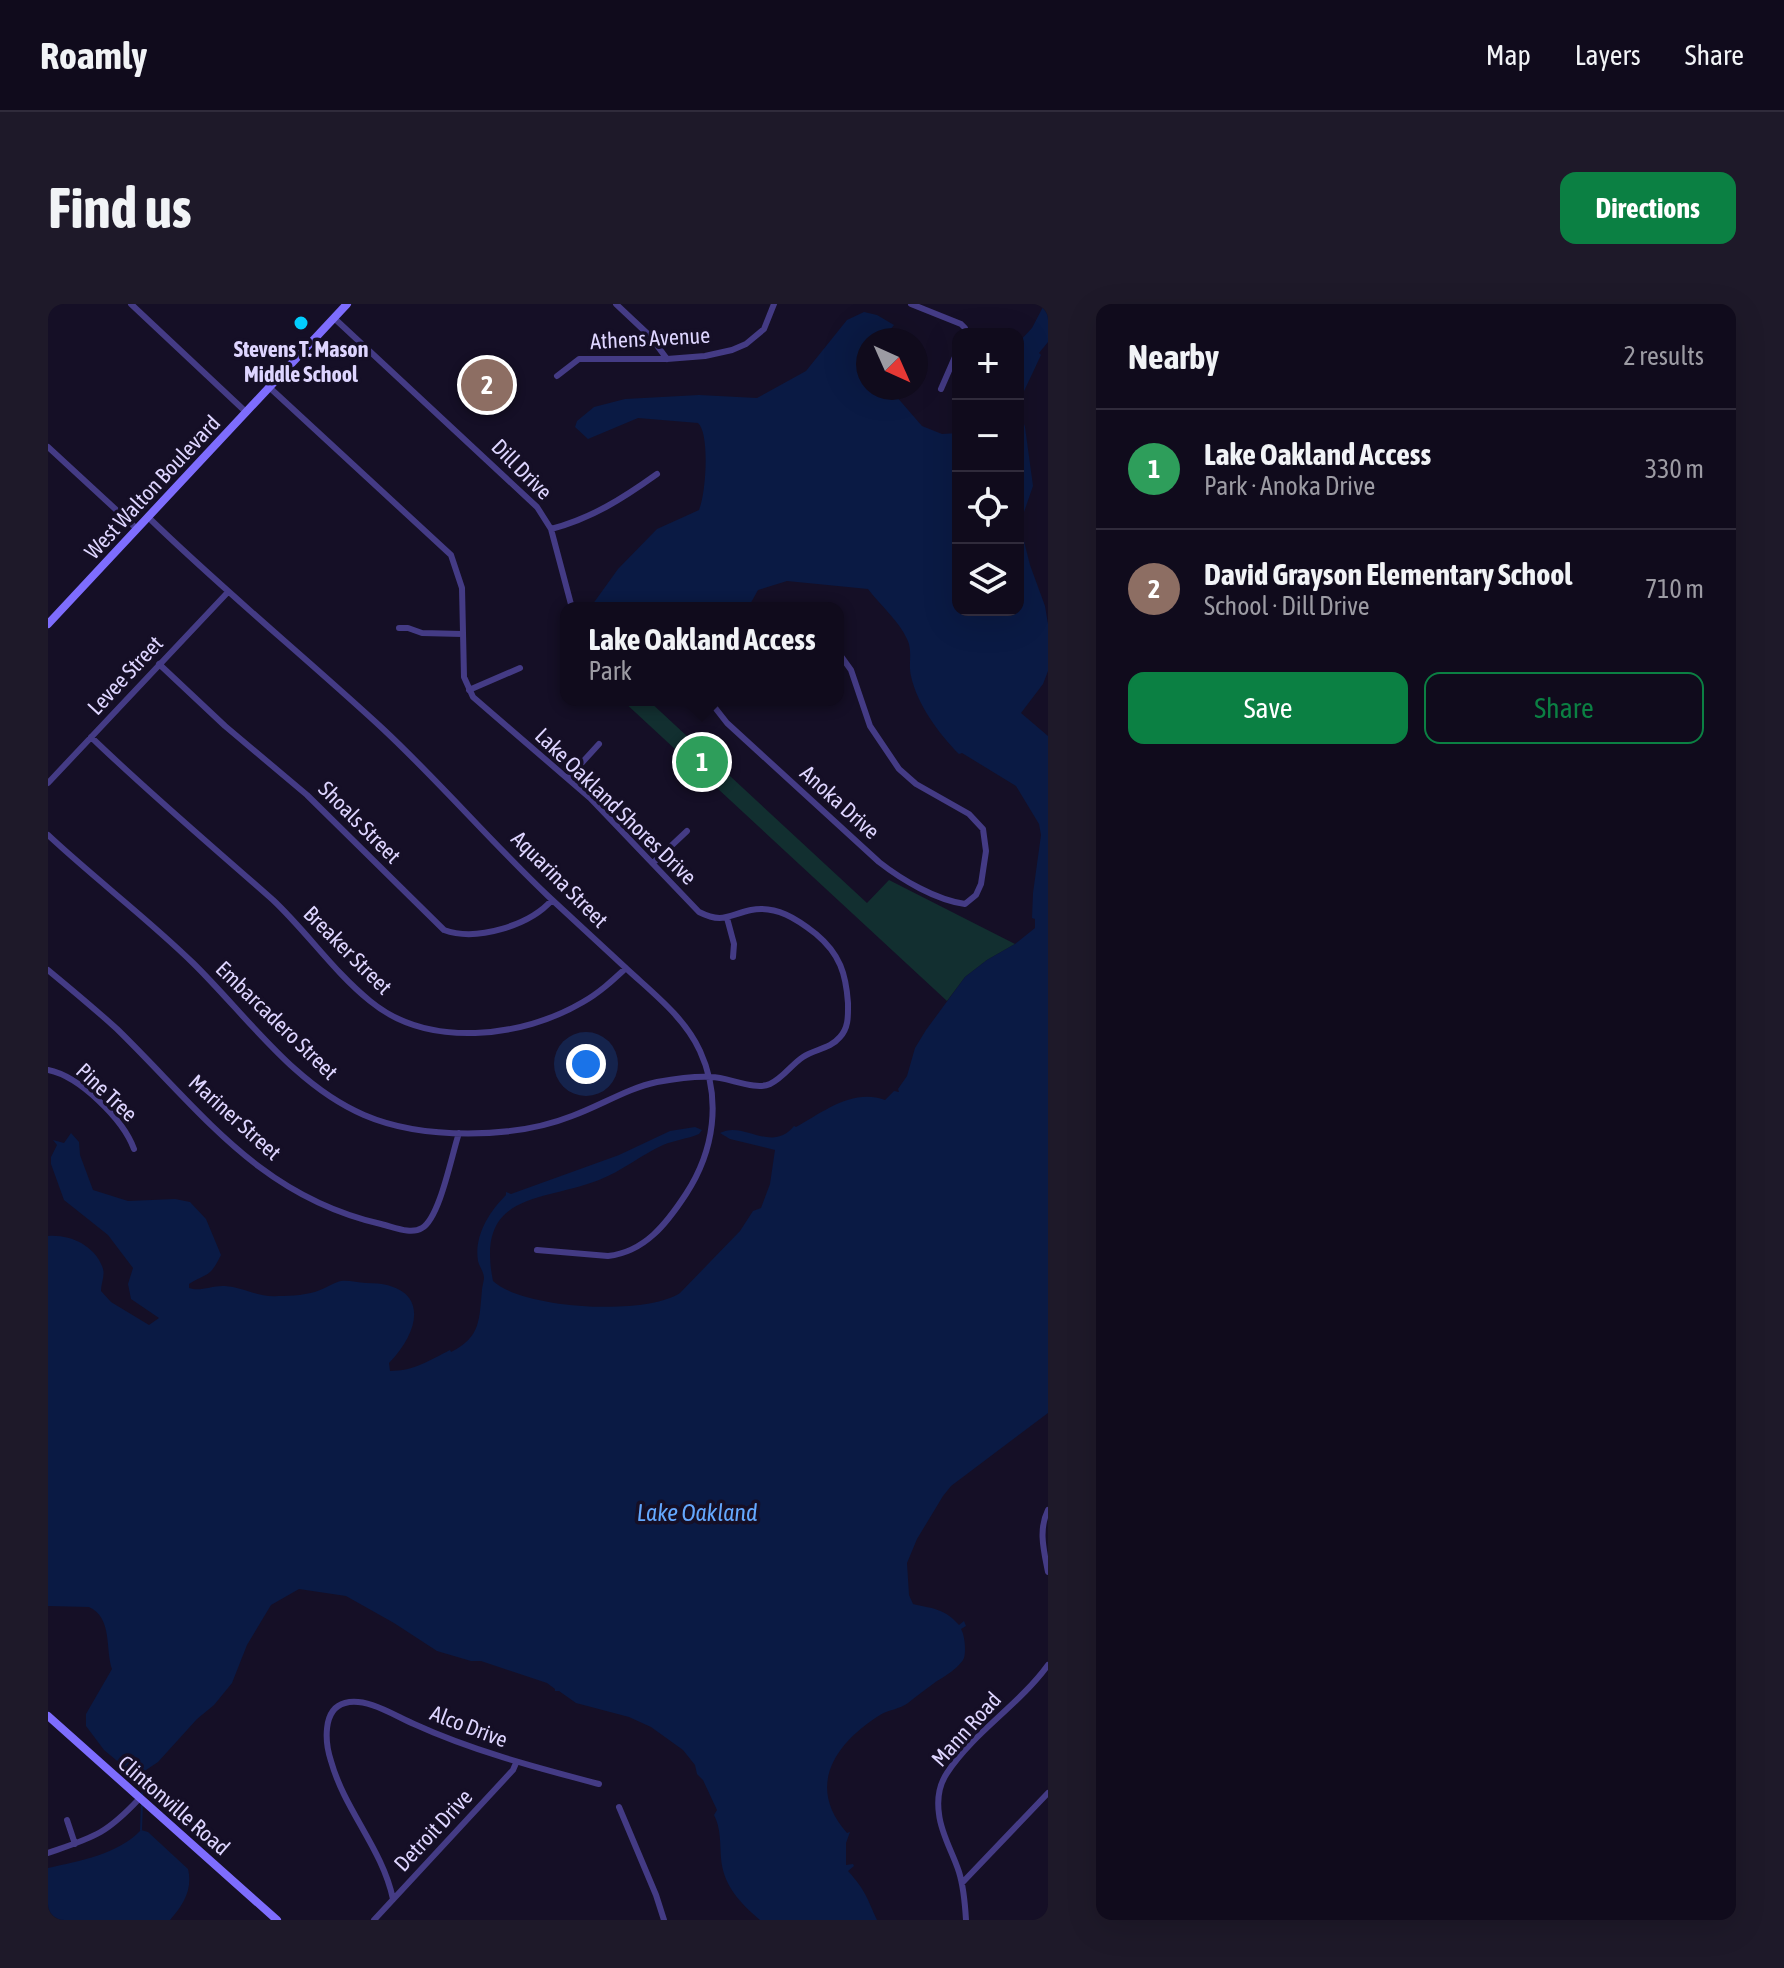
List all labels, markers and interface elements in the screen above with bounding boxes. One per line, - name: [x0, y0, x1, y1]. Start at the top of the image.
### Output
- text: Roamly: [40, 34, 147, 77]
- text: Map: [1486, 39, 1531, 71]
- text: Layers: [1575, 39, 1641, 71]
- text: Share: [1685, 39, 1744, 71]
- button: Directions: [1560, 172, 1736, 244]
- text: Find us: [48, 176, 192, 240]
- marker: Stevens T. Mason Middle School: [292, 314, 310, 332]
- street label: Athens Avenue: [589, 322, 711, 354]
- north arrow: [856, 328, 928, 400]
- map controls: [952, 328, 1024, 616]
- button: +: [952, 328, 1024, 400]
- place label: Stevens T. Mason Middle School: [234, 336, 368, 387]
- text: Nearby: [1128, 337, 1219, 376]
- text: 2 results: [1623, 341, 1704, 371]
- pin: 2: [461, 355, 513, 415]
- button: −: [952, 400, 1024, 472]
- street label: West Walton Boulevard: [79, 410, 225, 564]
- street label: Dill Drive: [486, 433, 558, 505]
- text: Lake Oakland Access: [1204, 437, 1431, 471]
- text: 1: [1148, 454, 1160, 484]
- text: 330 m: [1645, 454, 1704, 484]
- text: Park · Anoka Drive: [1204, 471, 1375, 501]
- button: locate: [952, 472, 1024, 544]
- button: layers: [952, 544, 1024, 616]
- text: David Grayson Elementary School: [1204, 557, 1572, 591]
- text: 2: [1148, 574, 1160, 604]
- text: 710 m: [1645, 574, 1704, 604]
- text: School · Dill Drive: [1204, 591, 1370, 621]
- popup: [560, 602, 844, 706]
- text: Lake Oakland Access: [588, 622, 816, 656]
- street label: Levee Street: [82, 630, 168, 720]
- text: Park: [588, 656, 632, 686]
- button: Save: [1128, 672, 1408, 744]
- button: Share: [1424, 672, 1704, 744]
- street label: Lake Oakland Shores Drive: [530, 722, 702, 890]
- pin: 1: [676, 732, 728, 792]
- street label: Anoka Drive: [795, 760, 885, 844]
- street label: Shoals Street: [314, 776, 406, 868]
- street label: Aquarina Street: [506, 825, 614, 933]
- street label: Breaker Street: [298, 900, 398, 1000]
- street label: Embarcadero Street: [211, 955, 343, 1085]
- your location: [566, 1044, 606, 1084]
- street label: Pine Tree: [71, 1057, 143, 1127]
- street label: Mariner Street: [184, 1069, 286, 1165]
- water label: Lake Oakland: [637, 1499, 757, 1526]
- street label: Mann Road: [926, 1686, 1006, 1772]
- street label: Alco Drive: [427, 1699, 511, 1753]
- street label: Clintonville Road: [113, 1750, 235, 1860]
- street label: Detroit Drive: [389, 1784, 477, 1876]

